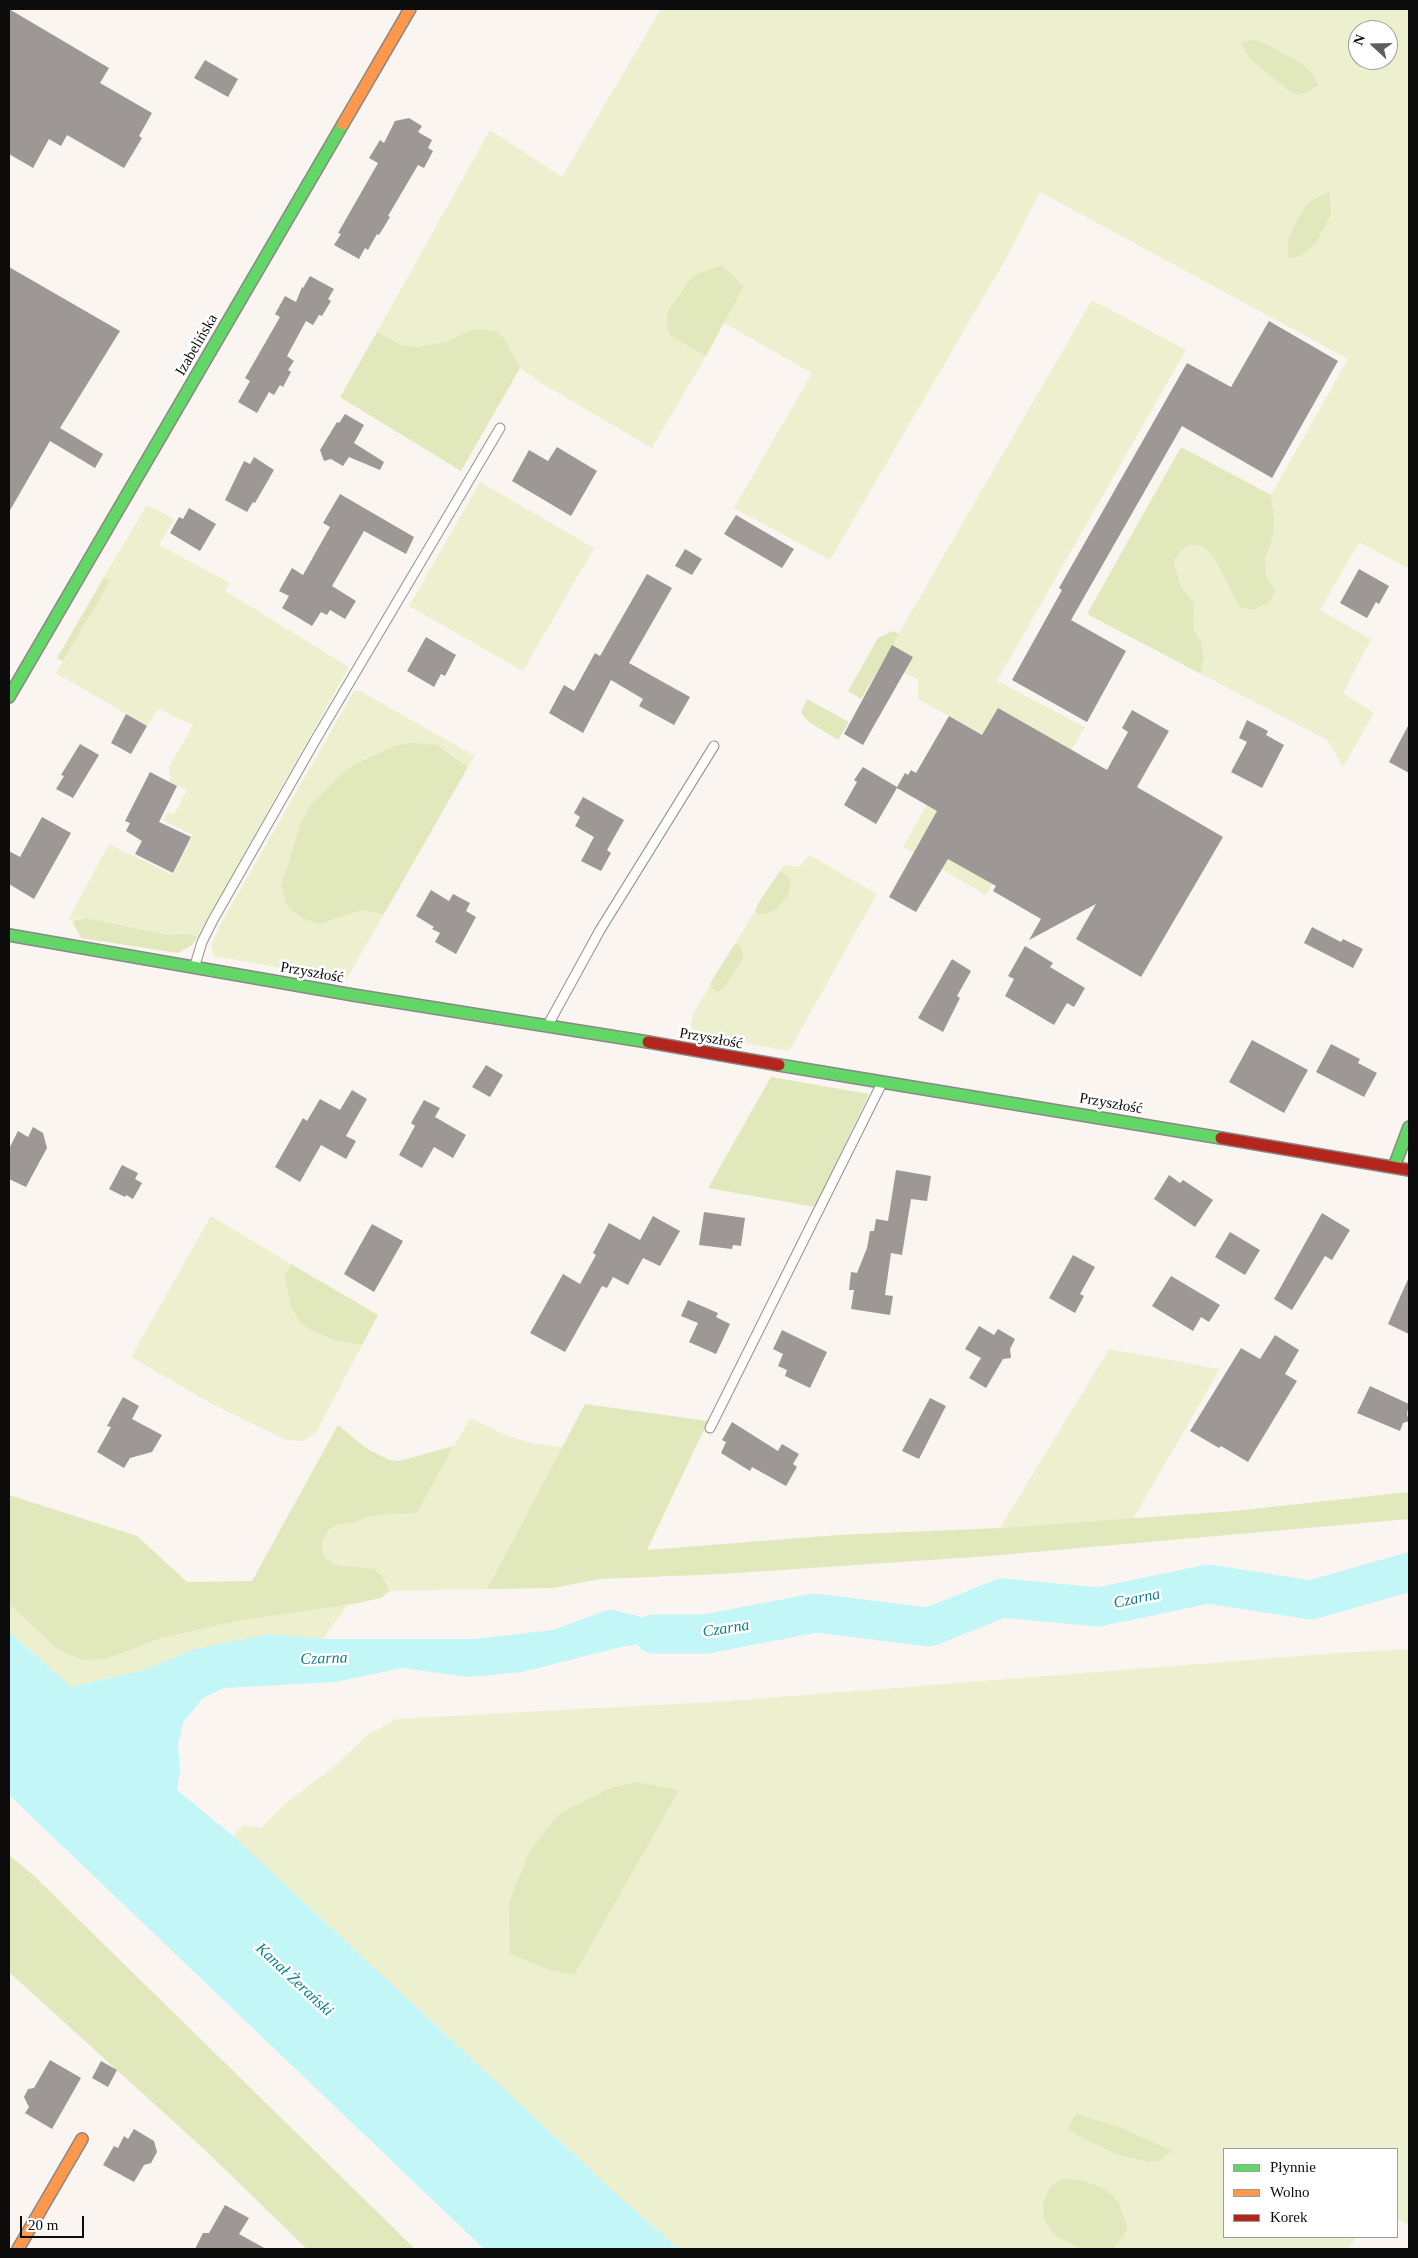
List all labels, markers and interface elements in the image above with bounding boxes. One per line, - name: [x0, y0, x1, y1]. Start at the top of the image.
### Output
- north arrow: [1348, 20, 1398, 70]
- text: N: [1351, 32, 1368, 47]
- street label: Izabelińska: [172, 311, 222, 379]
- street label: Przyszłość: [279, 959, 345, 987]
- street label: Przyszłość: [678, 1025, 744, 1053]
- street label: Przyszłość: [1078, 1090, 1144, 1118]
- water label: Czarna: [1112, 1585, 1162, 1613]
- water label: Czarna: [701, 1616, 751, 1642]
- water label: Czarna: [300, 1649, 348, 1669]
- water label: Kanał Żerański: [251, 1939, 337, 2021]
- legend: [1223, 2148, 1398, 2238]
- text: Płynnie: [1270, 2159, 1316, 2175]
- text: Wolno: [1270, 2184, 1310, 2200]
- scale bar: [22, 2206, 86, 2238]
- text: Korek: [1270, 2209, 1308, 2225]
- text: 20 m: [28, 2217, 58, 2233]

